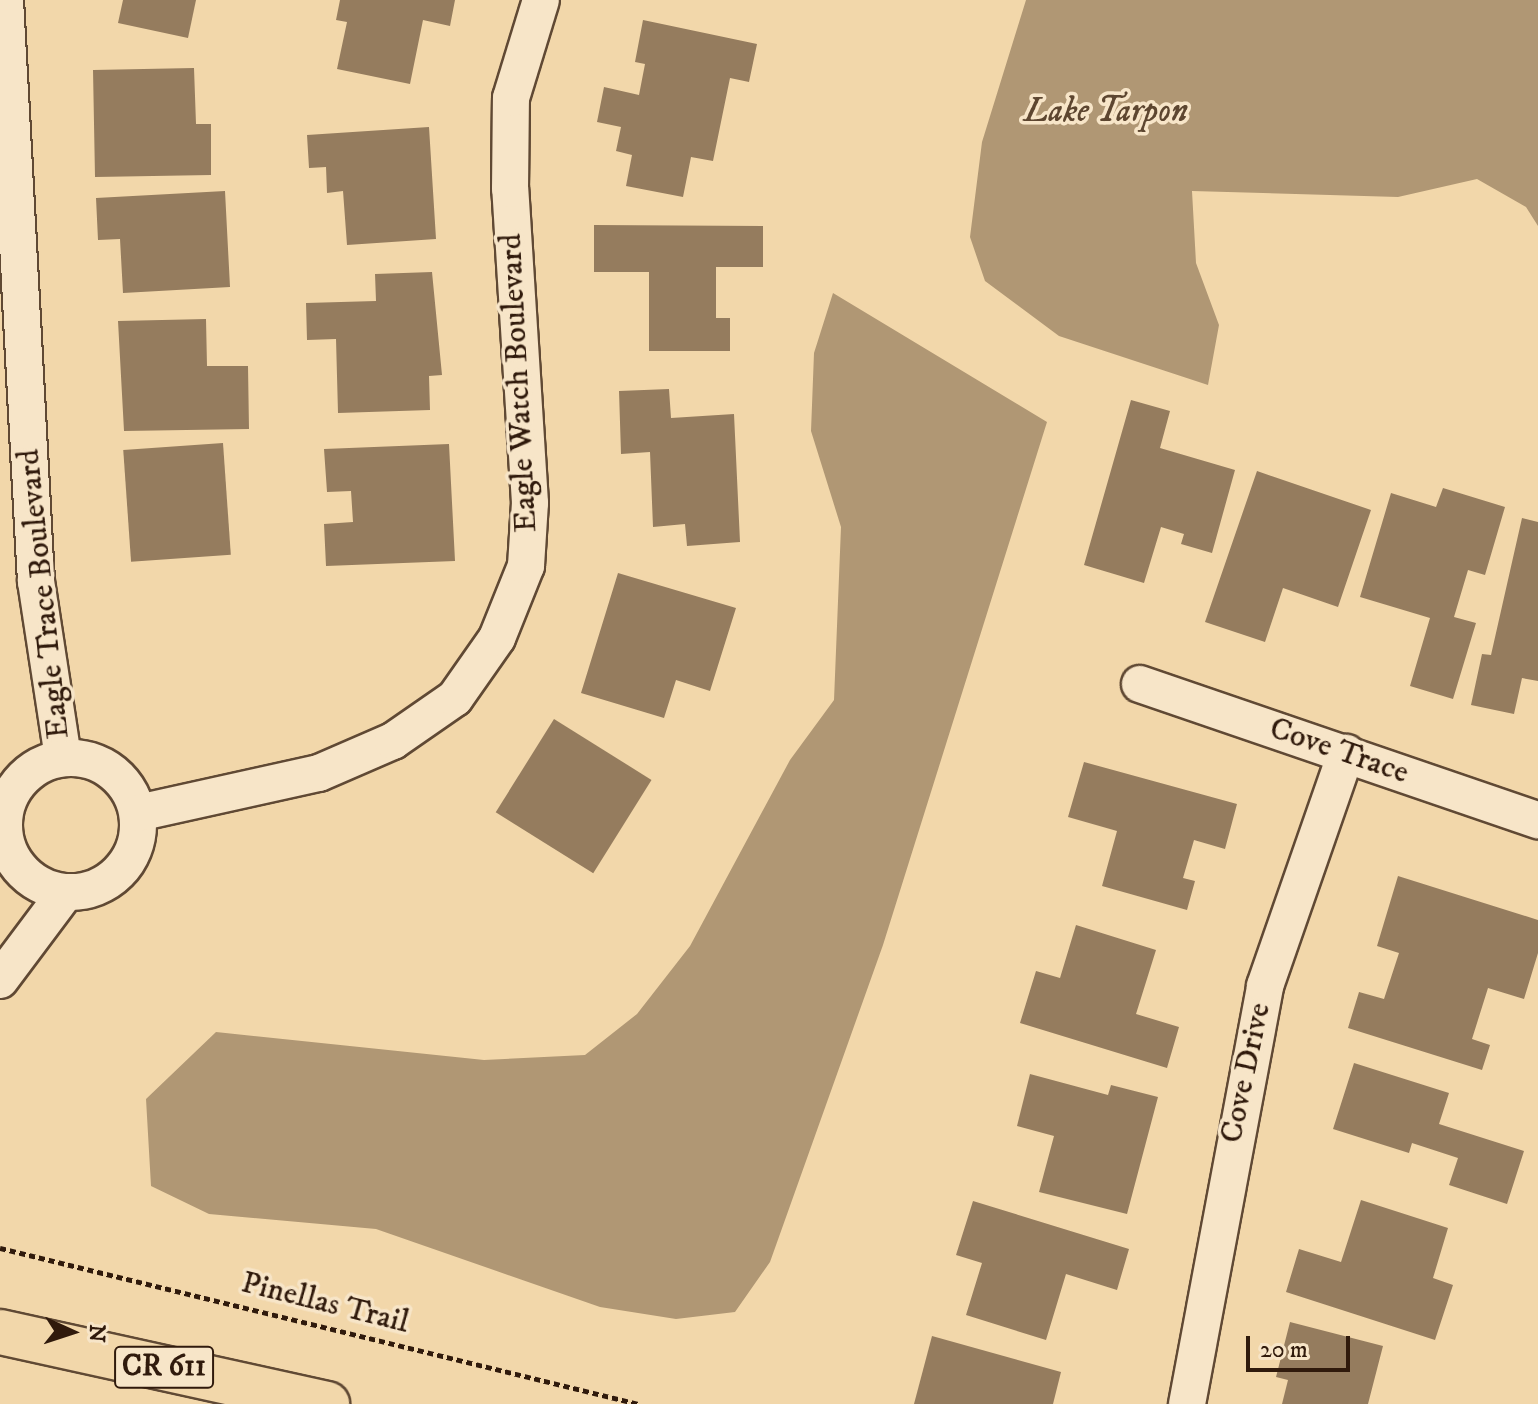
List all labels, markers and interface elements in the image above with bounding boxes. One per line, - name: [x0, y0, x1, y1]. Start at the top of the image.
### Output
- water label: Lake Tarpon: [1024, 92, 1188, 132]
- street label: Eagle Watch Boulevard: [492, 232, 546, 534]
- street label: Eagle Trace Boulevard: [10, 447, 78, 741]
- street label: Cove Trace: [1264, 709, 1414, 793]
- street label: Cove Drive: [1212, 999, 1280, 1147]
- street label: Pinellas Trail: [237, 1264, 413, 1342]
- north arrow: [32, 1292, 112, 1372]
- scale bar: [1250, 1320, 1354, 1370]
- text: N: [83, 1324, 110, 1343]
- text: 20 m: [1260, 1335, 1308, 1365]
- road number: CR 611: [114, 1341, 214, 1393]

